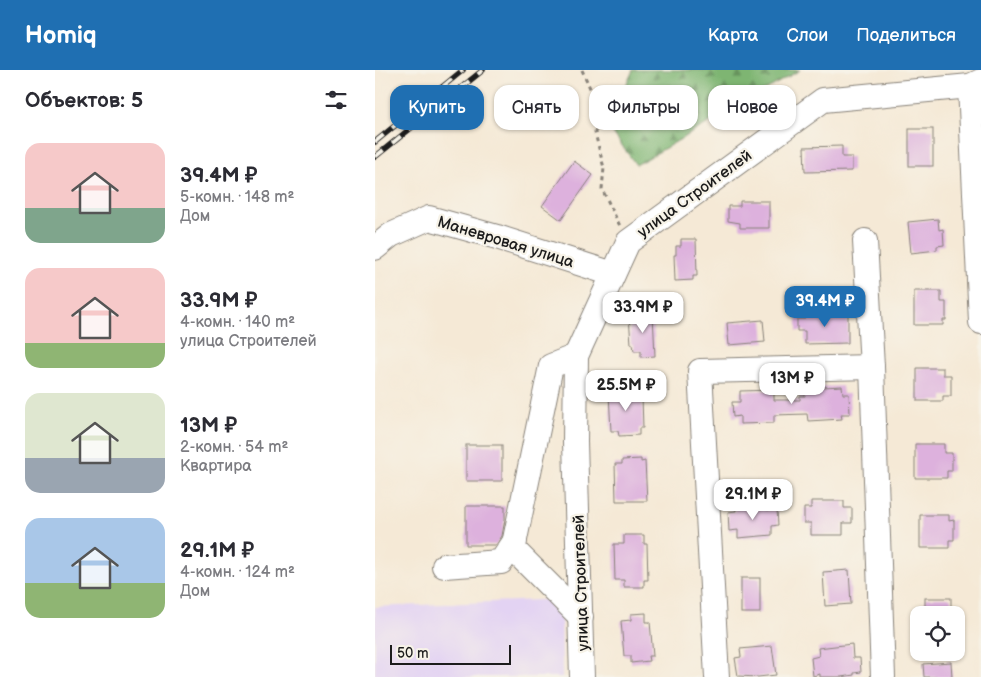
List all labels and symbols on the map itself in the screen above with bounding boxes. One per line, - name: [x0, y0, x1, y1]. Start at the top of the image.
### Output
- street label: улица Строителей: [634, 146, 756, 242]
- street label: Маневровая улица: [435, 213, 577, 272]
- pin: 39.4M ₽: [779, 286, 871, 328]
- pin: 33.9M ₽: [597, 292, 689, 334]
- pin: 13M ₽: [757, 362, 827, 405]
- pin: 25.5M ₽: [580, 370, 672, 412]
- pin: 29.1M ₽: [707, 478, 799, 521]
- street label: улица Строителей: [570, 514, 593, 652]
- scale bar: [390, 642, 511, 665]

